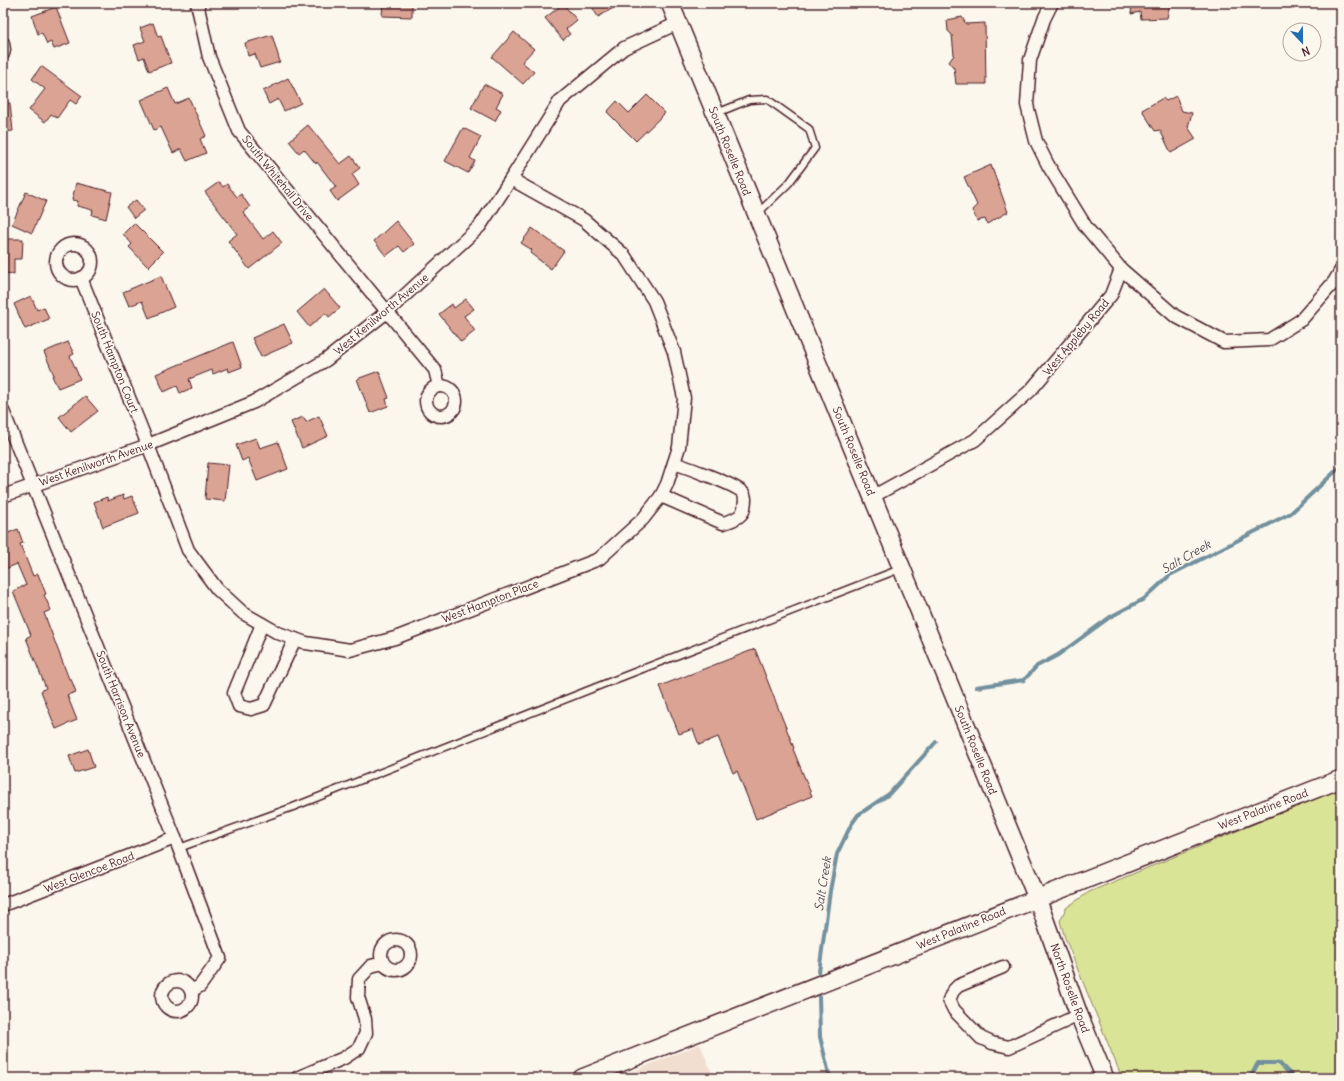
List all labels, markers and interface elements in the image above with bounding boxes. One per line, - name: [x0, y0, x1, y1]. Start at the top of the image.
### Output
- north arrow: [1282, 22, 1322, 62]
- text: N: [1300, 43, 1312, 59]
- street label: South Roselle Road: [706, 104, 754, 198]
- street label: South Whitehall Drive: [239, 132, 317, 224]
- street label: West Kenilworth Avenue: [331, 270, 431, 358]
- street label: West Appleby Road: [1040, 295, 1112, 378]
- street label: South Hampton Court: [88, 309, 142, 415]
- street label: South Roselle Road: [830, 404, 878, 498]
- street label: West Kenilworth Avenue: [37, 437, 155, 489]
- water label: Salt Creek: [1158, 536, 1214, 577]
- street label: West Hampton Place: [440, 576, 540, 626]
- street label: South Harrison Avenue: [93, 648, 149, 760]
- street label: South Roselle Road: [952, 703, 1000, 797]
- street label: West Palatine Road: [1216, 785, 1310, 833]
- street label: West Glencoe Road: [42, 848, 137, 896]
- water label: Salt Creek: [811, 855, 834, 912]
- street label: West Palatine Road: [914, 903, 1008, 952]
- street label: North Roselle Road: [1047, 941, 1093, 1035]

